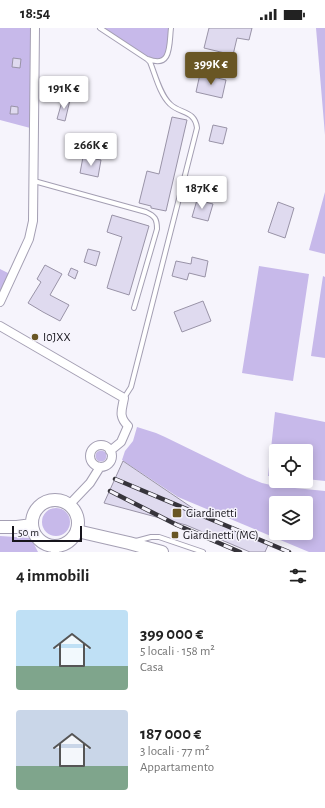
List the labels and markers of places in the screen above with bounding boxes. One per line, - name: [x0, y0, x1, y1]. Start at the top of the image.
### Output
- pin: 399K €: [178, 52, 244, 86]
- pin: 191K €: [31, 76, 97, 110]
- pin: 266K €: [58, 133, 124, 167]
- pin: 187K €: [169, 176, 235, 210]
- place label: I0JXX: [43, 331, 71, 343]
- marker: I0JXX: [30, 332, 40, 342]
- marker: Giardinetti: [171, 507, 183, 519]
- place label: Giardinetti: [186, 507, 237, 519]
- place label: Giardinetti (MC): [183, 529, 259, 541]
- marker: Giardinetti (MC): [170, 530, 180, 540]

